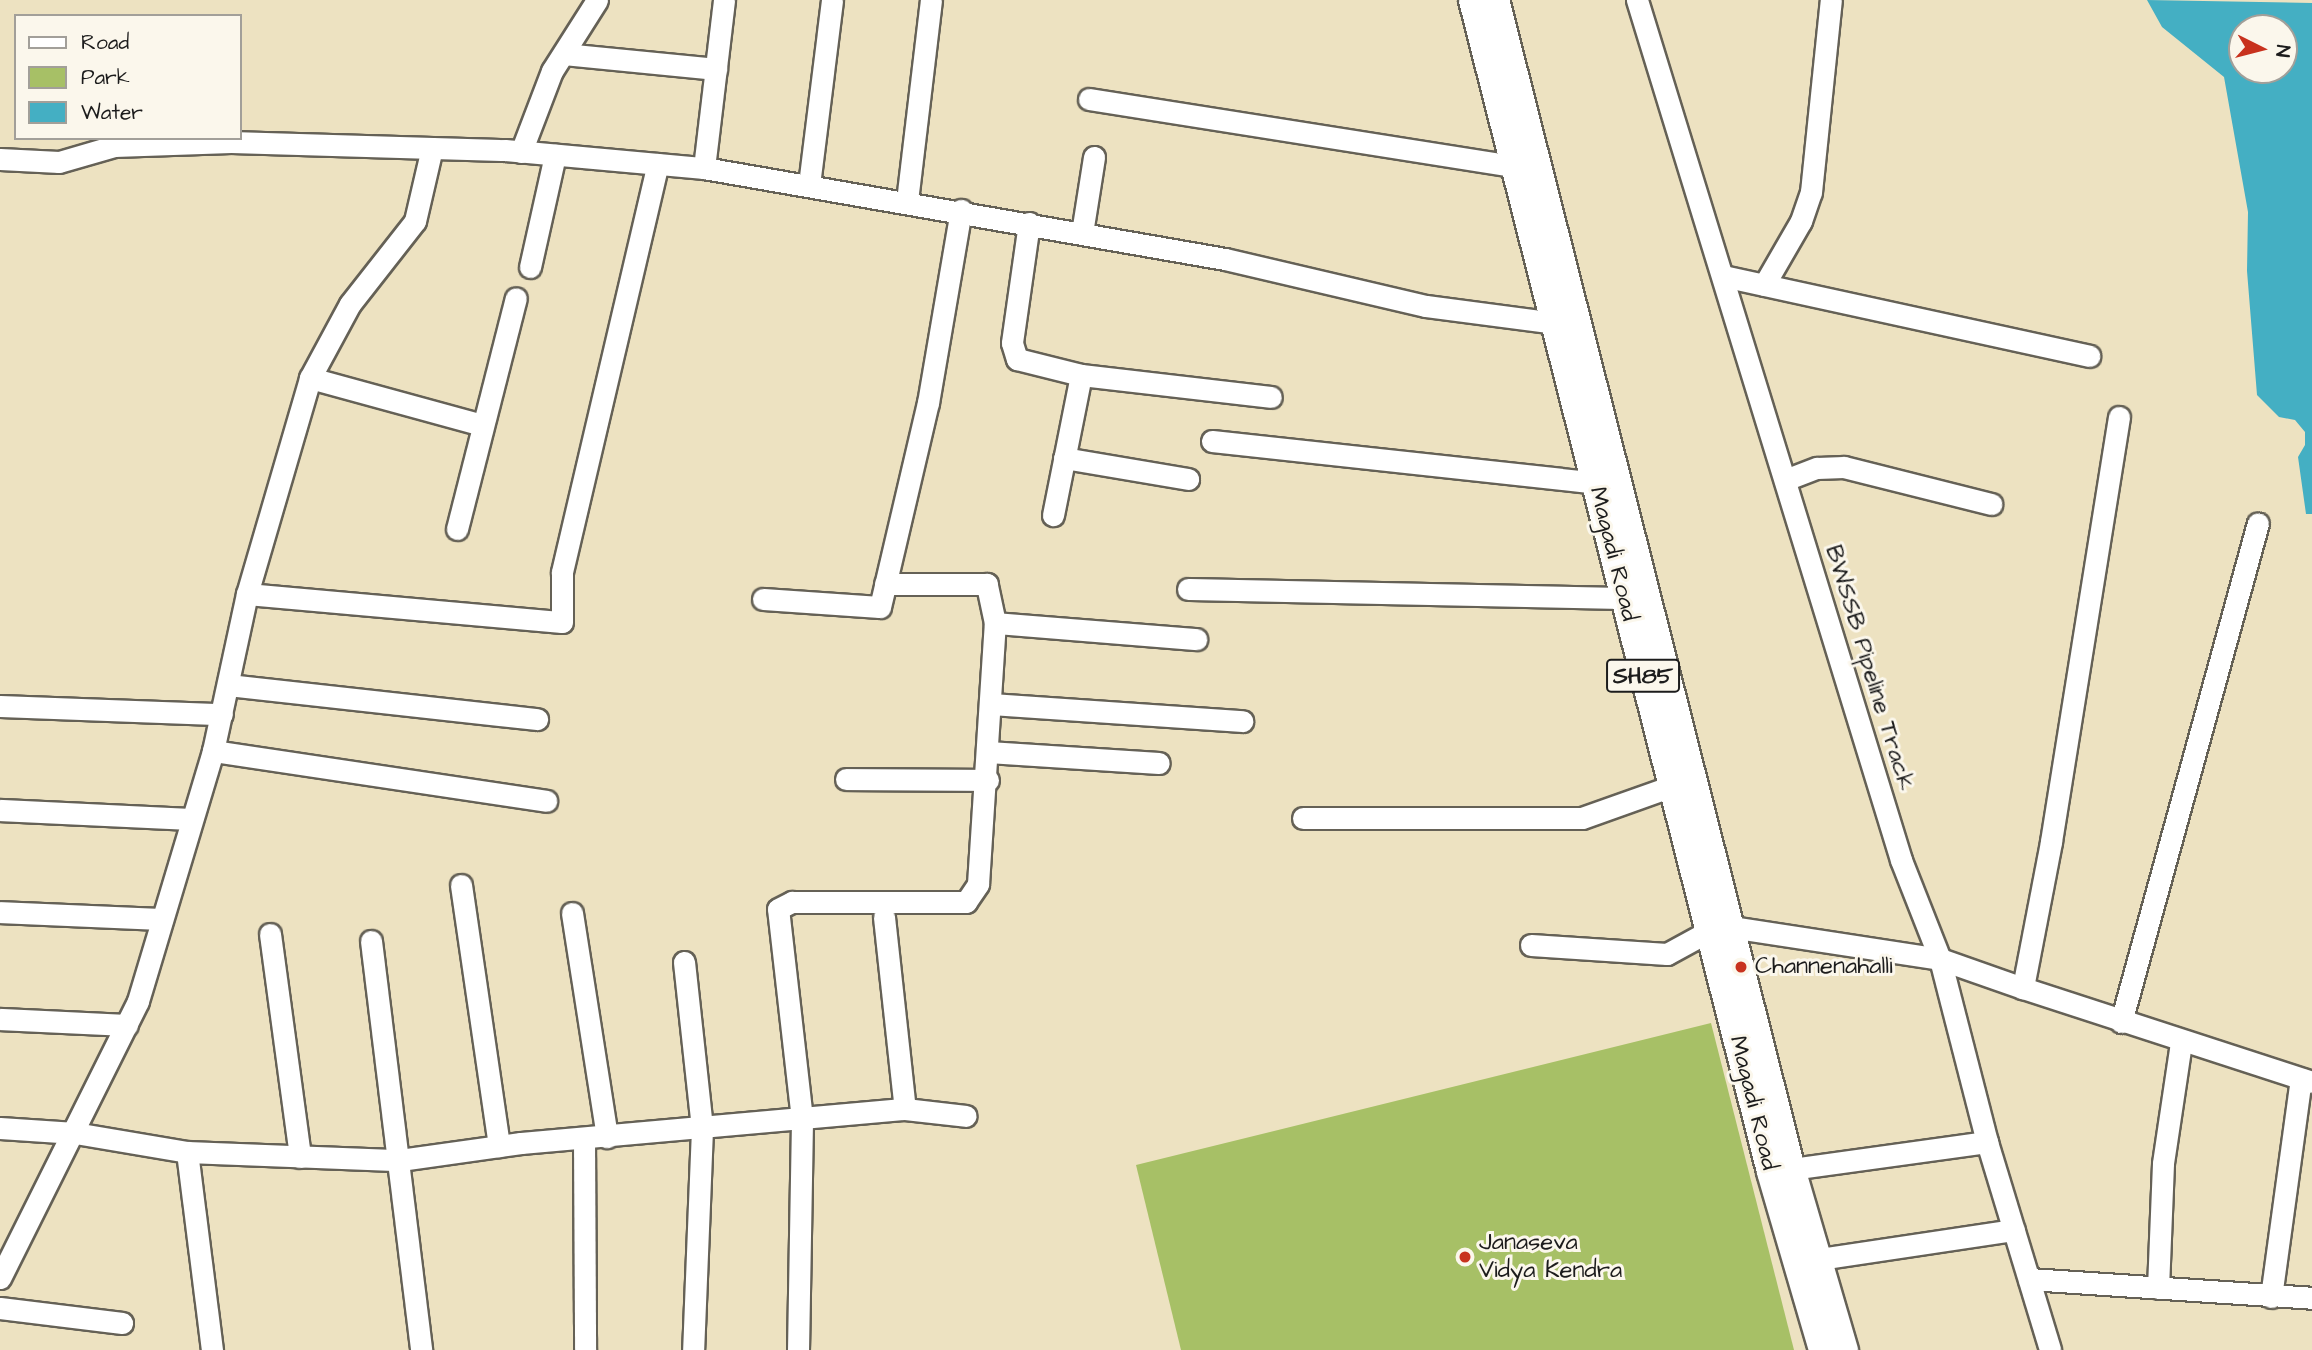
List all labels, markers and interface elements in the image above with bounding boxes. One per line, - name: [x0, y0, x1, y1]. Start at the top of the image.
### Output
- legend: [14, 14, 242, 140]
- north arrow: [2228, 14, 2298, 84]
- text: Road: [81, 28, 129, 57]
- text: N: [2268, 44, 2296, 58]
- text: Park: [81, 63, 130, 92]
- text: Water: [81, 98, 143, 127]
- street label: Magadi Road: [1582, 484, 1644, 624]
- street label: BWSSB Pipeline Track: [1818, 542, 1920, 794]
- road number: SH85: [1604, 656, 1682, 696]
- place label: Channenahalli: [1755, 953, 1893, 981]
- marker: Channenahalli: [1733, 959, 1749, 975]
- street label: Magadi Road: [1722, 1033, 1784, 1173]
- place label: Janaseva Vidya Kendra: [1479, 1229, 1622, 1285]
- marker: Janaseva Vidya Kendra: [1457, 1249, 1473, 1265]

